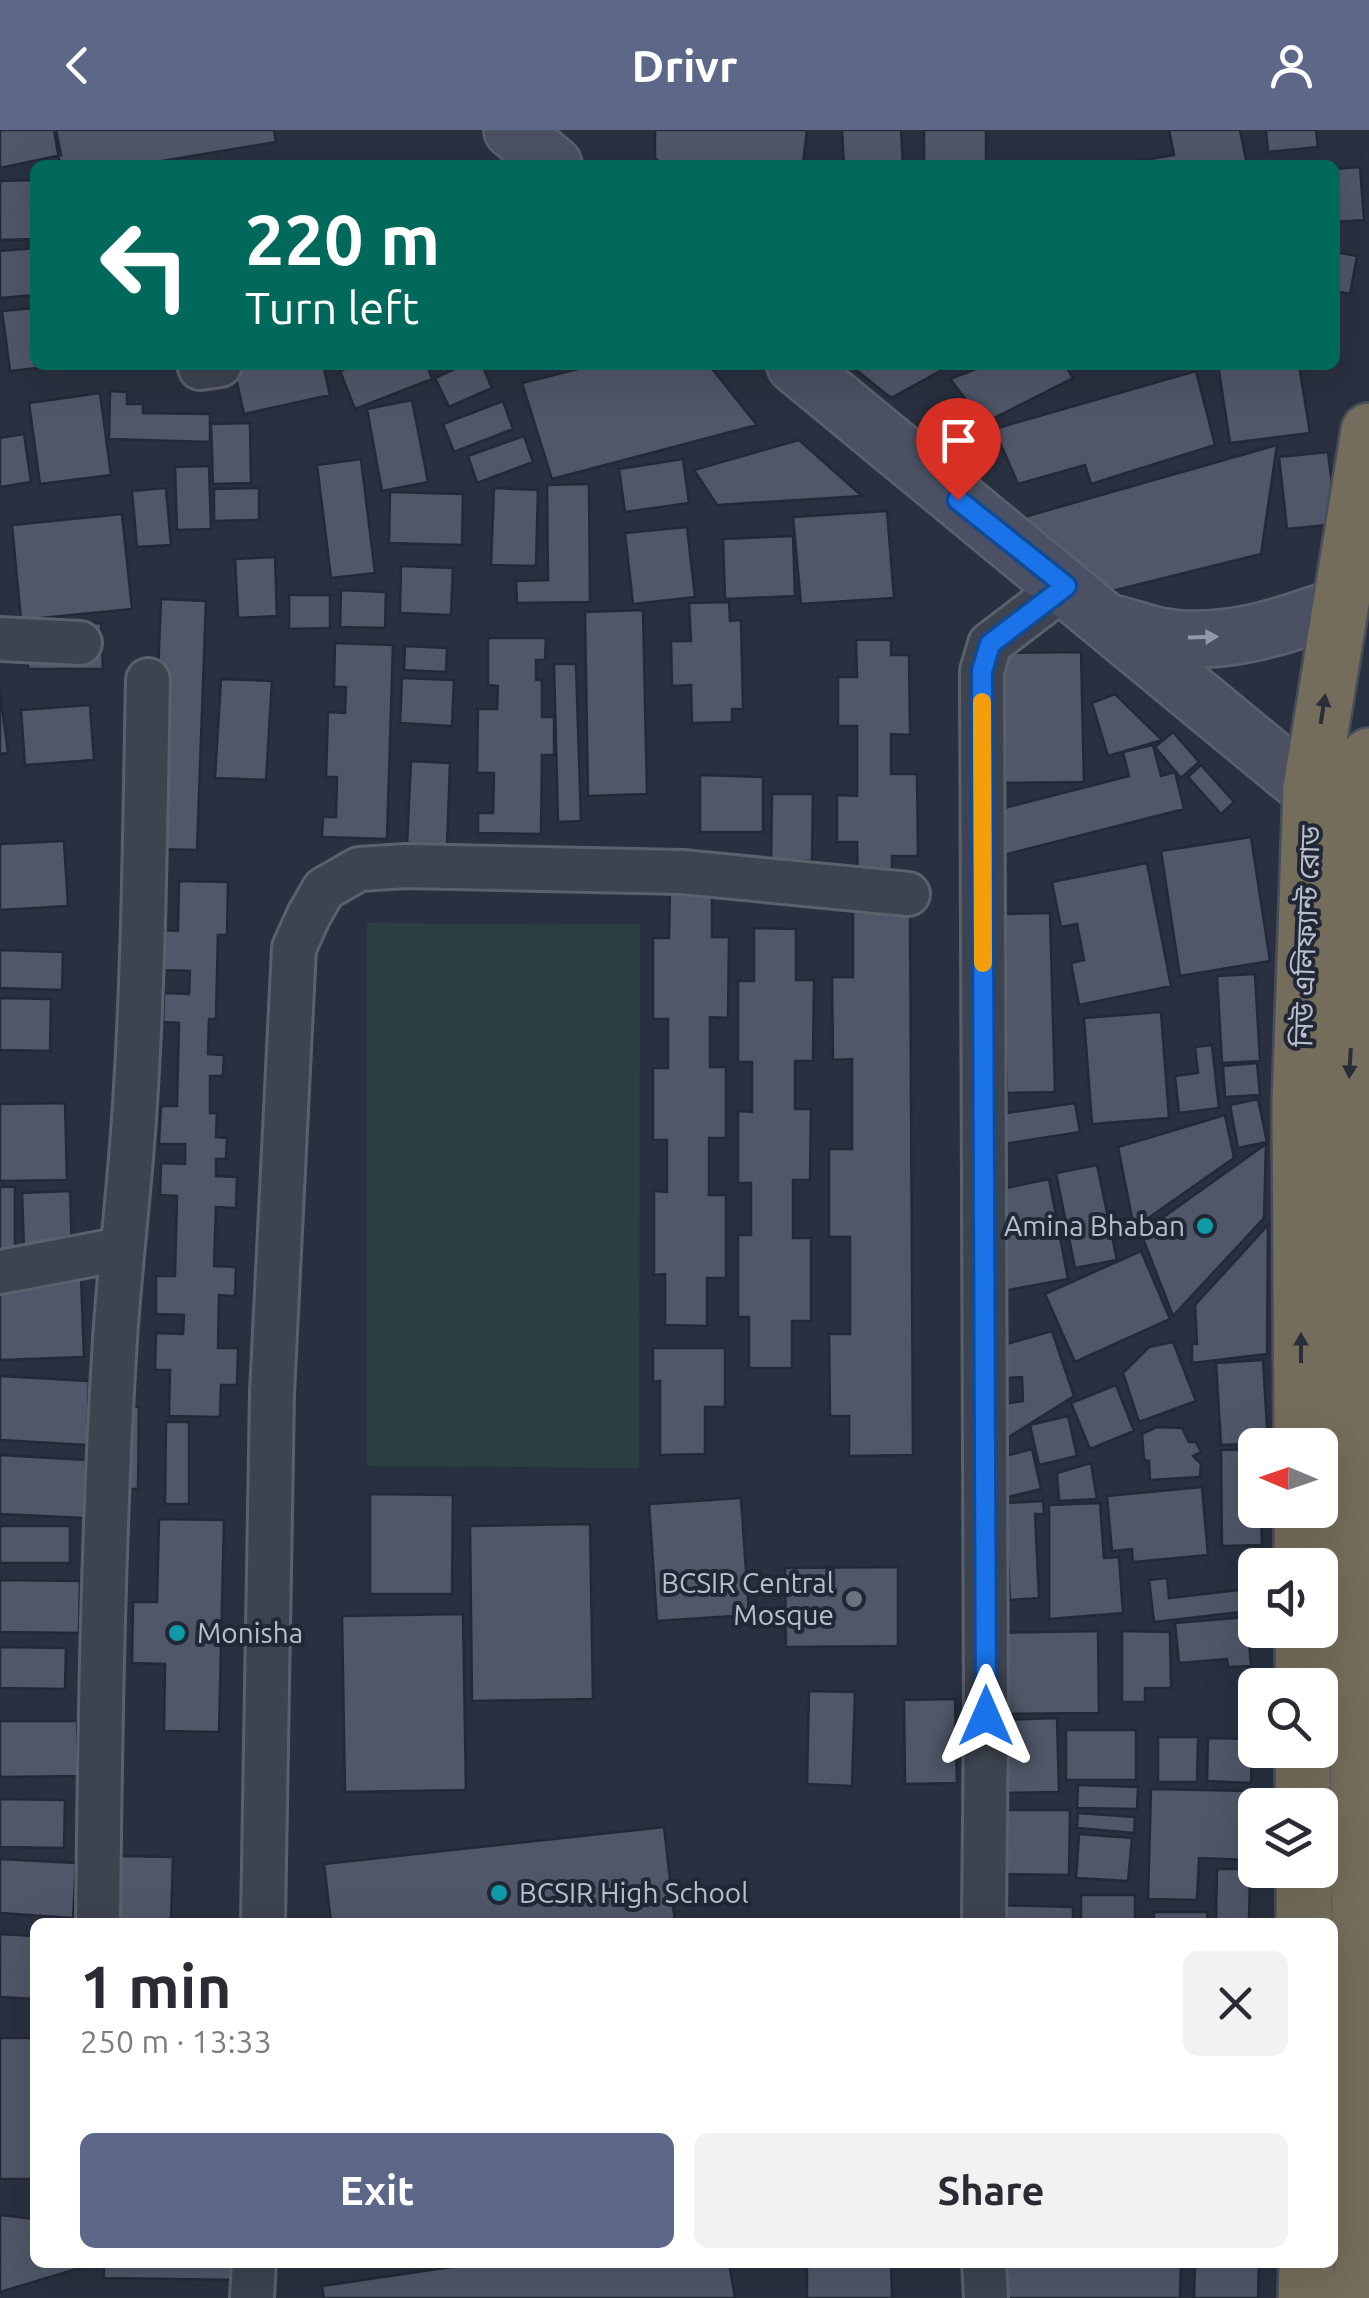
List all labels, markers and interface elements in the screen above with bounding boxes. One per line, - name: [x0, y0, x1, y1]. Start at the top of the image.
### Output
- icon: back: [50, 38, 105, 93]
- icon: person: [1264, 38, 1319, 93]
- text: Drivr: [632, 40, 737, 91]
- icon: left: [80, 200, 210, 330]
- text: 220 m: [245, 200, 440, 278]
- text: Turn left: [245, 282, 419, 333]
- pin: [916, 398, 1001, 501]
- icon: arrive: [931, 413, 986, 468]
- one-way arrow: [1188, 629, 1220, 645]
- one-way arrow: [1316, 692, 1332, 724]
- street label: নিউ এলিফ্যান্ট রোড: [1286, 824, 1325, 1048]
- one-way arrow: [1342, 1048, 1358, 1080]
- place label: Amina Bhaban: [1004, 1210, 1185, 1241]
- marker: Amina Bhaban: [1194, 1215, 1216, 1237]
- one-way arrow: [1293, 1331, 1309, 1363]
- north arrow: [1238, 1428, 1338, 1528]
- map controls: [1238, 1428, 1338, 1888]
- button: sound: [1238, 1548, 1338, 1648]
- place label: BCSIR Central Mosque: [661, 1567, 834, 1630]
- marker: BCSIR Central Mosque: [843, 1588, 865, 1610]
- place label: Monisha: [197, 1617, 303, 1648]
- marker: Monisha: [166, 1622, 188, 1644]
- position arrow: [934, 1664, 1038, 1768]
- button: search: [1238, 1668, 1338, 1768]
- button: layers: [1238, 1788, 1338, 1888]
- place label: BCSIR High School: [519, 1877, 749, 1908]
- marker: BCSIR High School: [488, 1882, 510, 1904]
- button: close: [1183, 1951, 1288, 2056]
- text: 1 min: [80, 1952, 232, 2019]
- text: 250 m · 13:33: [80, 2023, 272, 2059]
- button: Exit: [80, 2133, 674, 2248]
- button: Share: [694, 2133, 1288, 2248]

